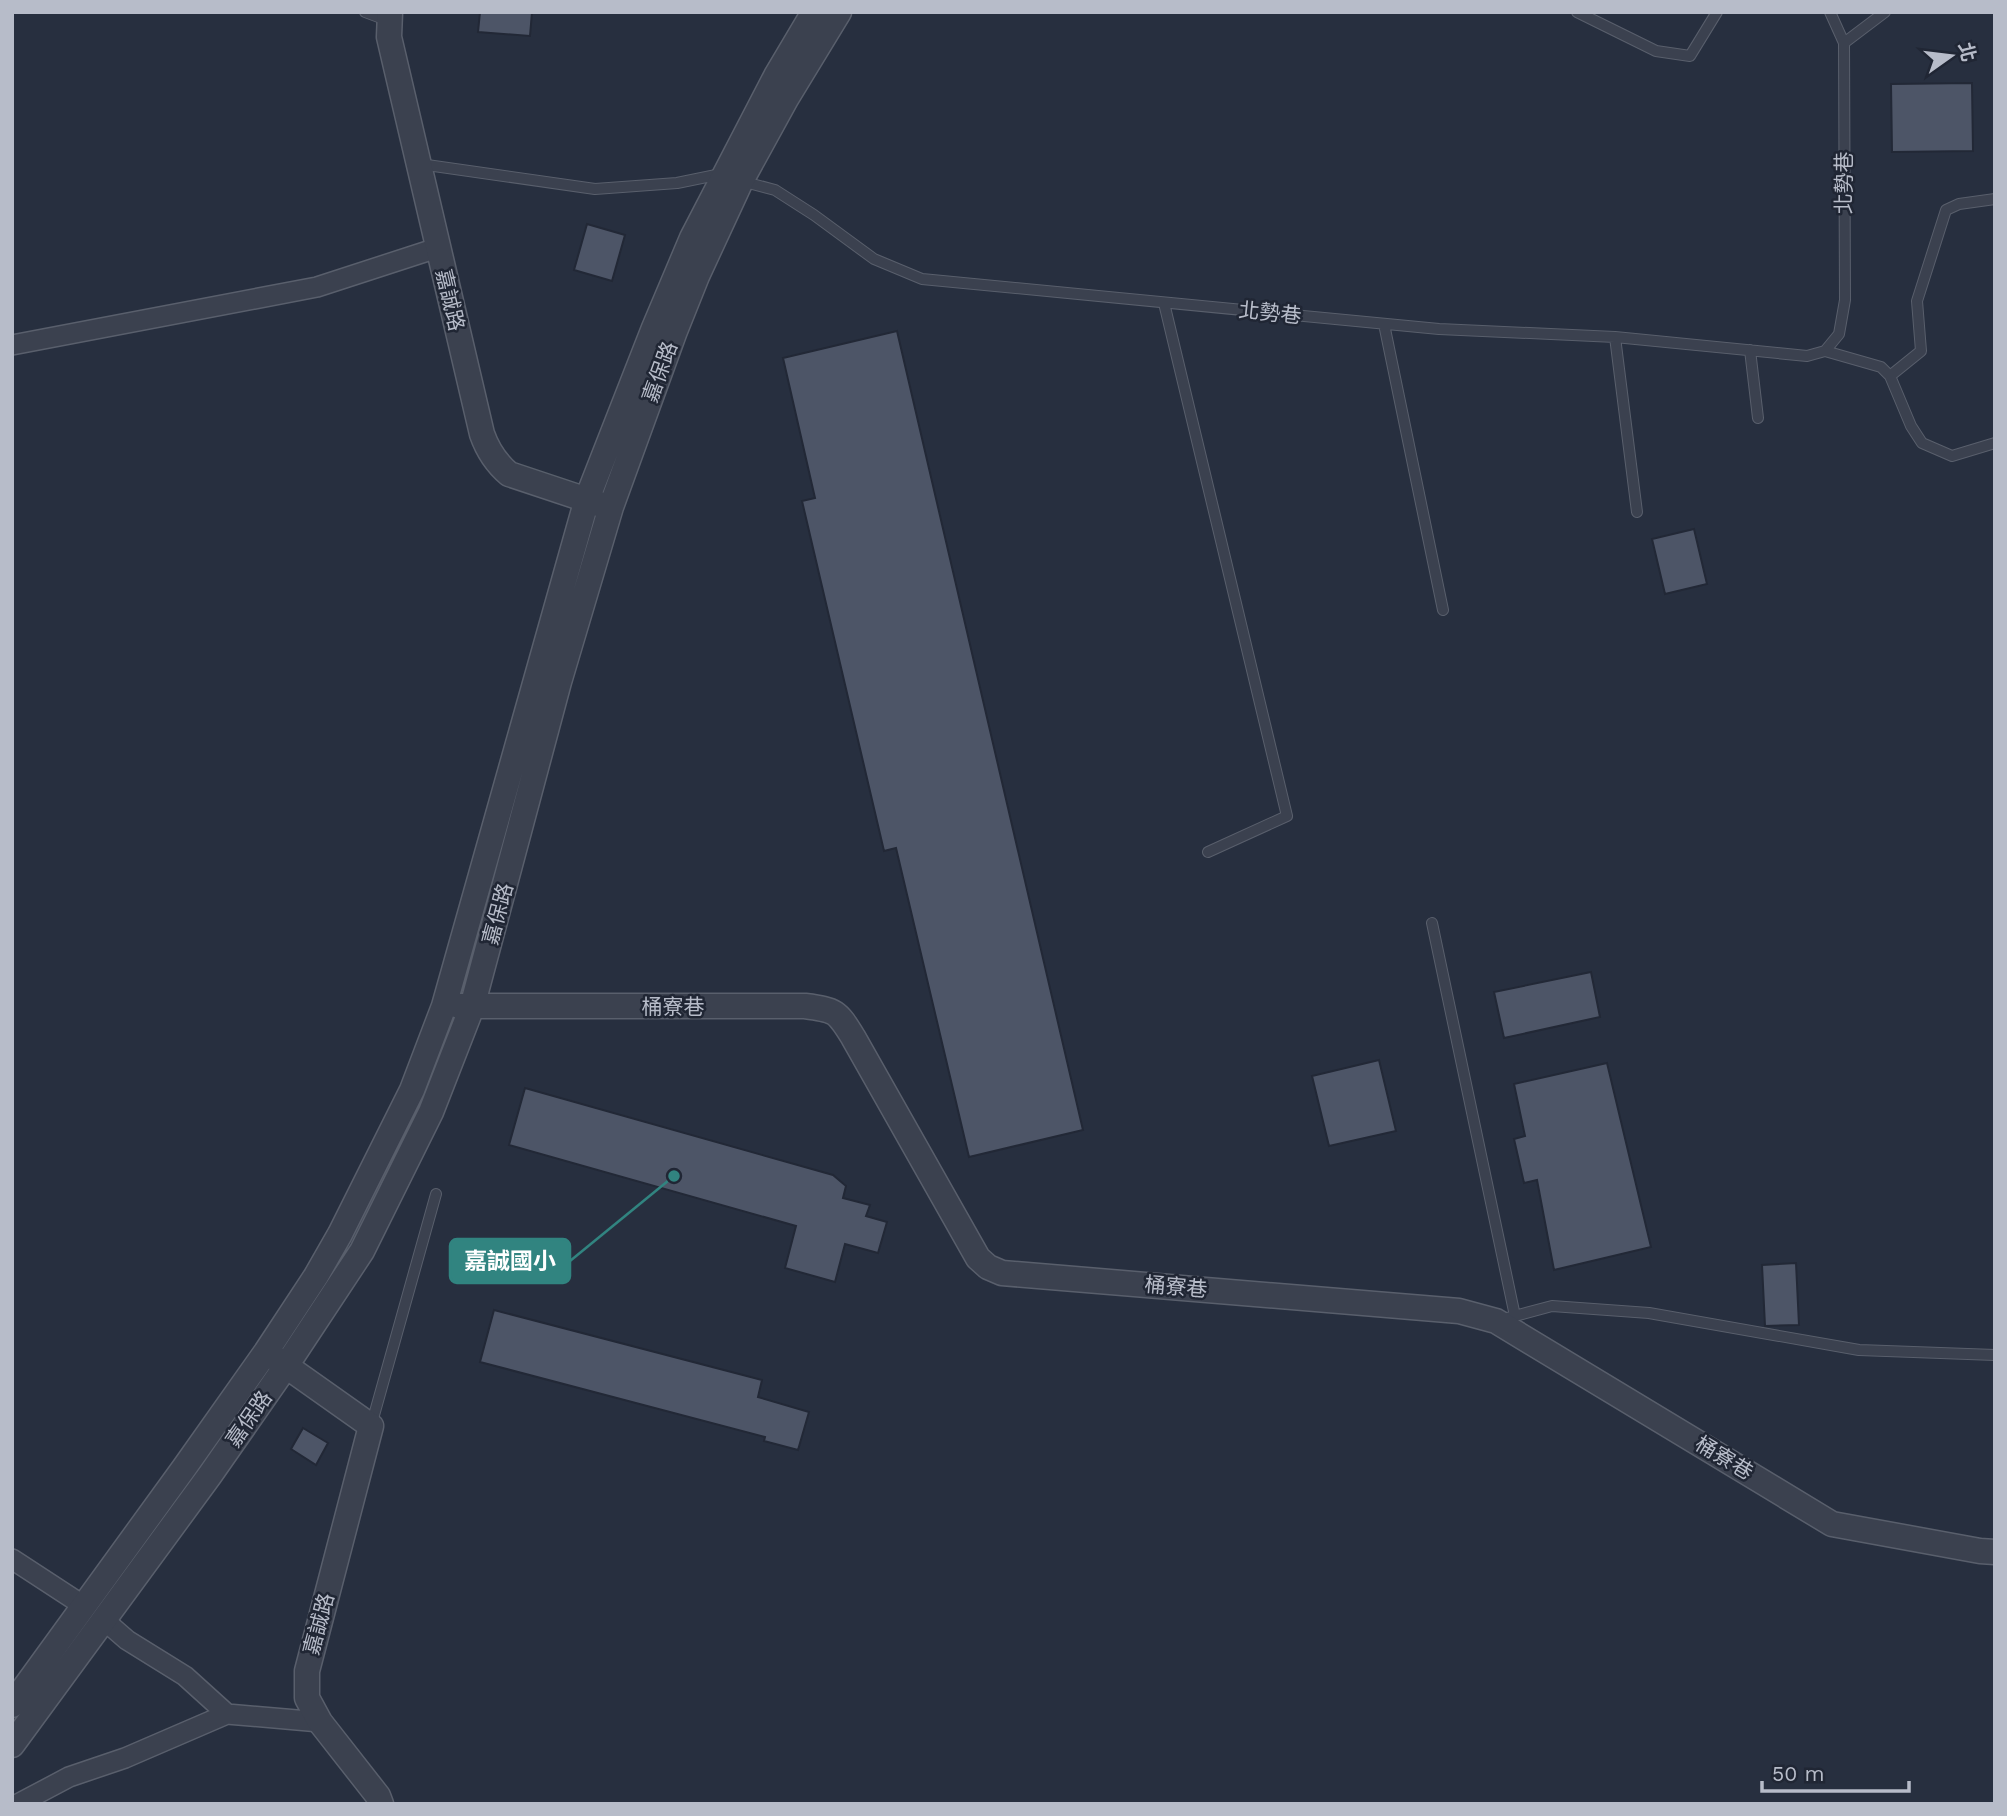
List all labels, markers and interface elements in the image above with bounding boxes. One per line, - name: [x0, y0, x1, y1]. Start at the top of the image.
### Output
- north arrow: [1916, 21, 1986, 91]
- text: 北: [1954, 40, 1980, 64]
- street label: 北勢巷: [1831, 152, 1856, 215]
- street label: 嘉誠路: [431, 266, 470, 333]
- street label: 北勢巷: [1237, 297, 1303, 328]
- street label: 嘉保路: [637, 338, 682, 406]
- street label: 嘉保路: [477, 880, 518, 948]
- street label: 桶寮巷: [642, 994, 705, 1019]
- callout: 嘉誠國小: [450, 1239, 570, 1283]
- text: 嘉誠國小: [464, 1248, 556, 1275]
- street label: 桶寮巷: [1144, 1271, 1209, 1302]
- street label: 嘉保路: [220, 1386, 277, 1452]
- street label: 桶寮巷: [1691, 1431, 1758, 1485]
- street label: 嘉誠路: [298, 1590, 339, 1658]
- scale bar: [1762, 1750, 1909, 1794]
- text: 50 m: [1772, 1761, 1824, 1786]

